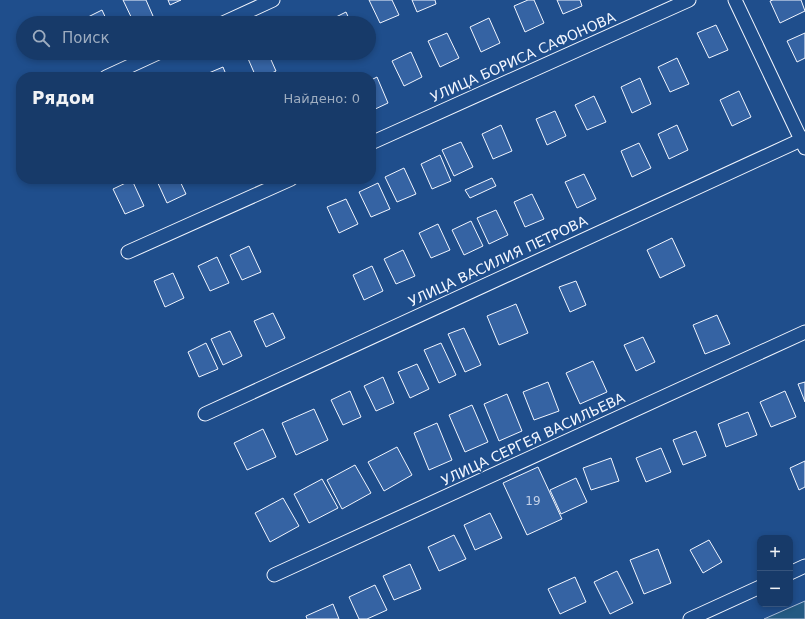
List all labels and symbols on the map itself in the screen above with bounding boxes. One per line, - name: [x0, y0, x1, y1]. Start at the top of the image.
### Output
- street label: УЛИЦА БОРИСА САФОНОВА: [428, 9, 618, 105]
- street label: УЛИЦА ВАСИЛИЯ ПЕТРОВА: [406, 212, 590, 310]
- street label: УЛИЦА СЕРГЕЯ ВАСИЛЬЕВА: [439, 389, 628, 489]
- house number: 19: [525, 494, 541, 508]

